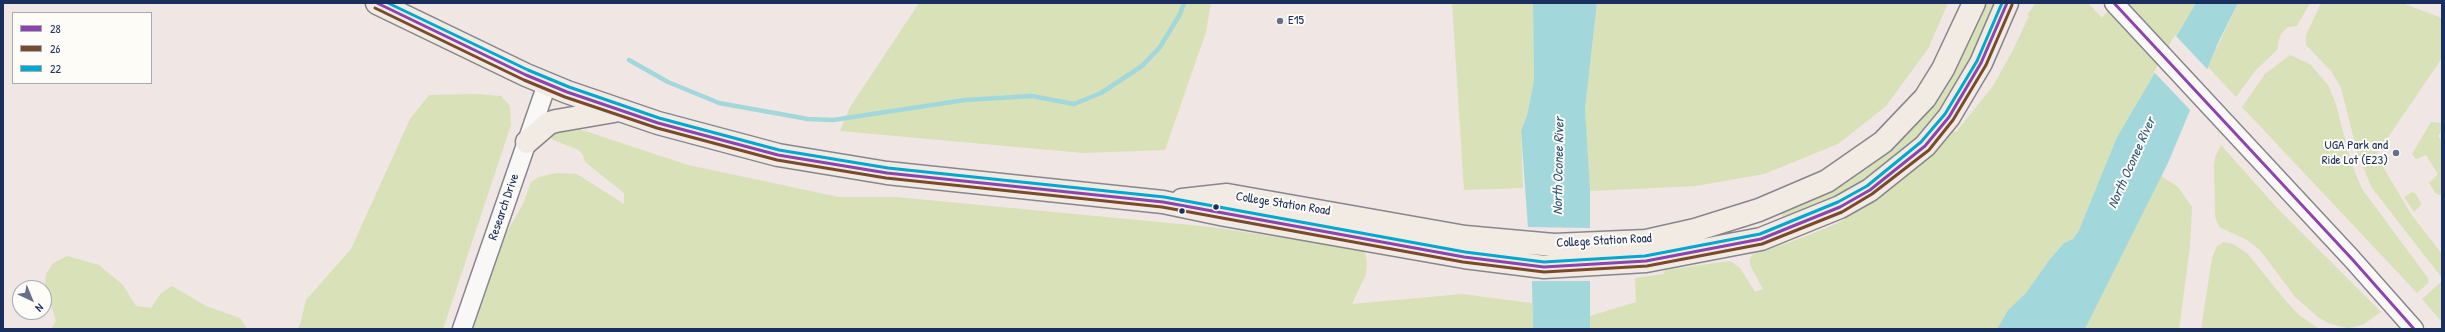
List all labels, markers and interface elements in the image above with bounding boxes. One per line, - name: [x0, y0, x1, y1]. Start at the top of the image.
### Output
- legend: [12, 12, 152, 84]
- place label: E15: [1288, 13, 1304, 29]
- marker: E15: [1275, 16, 1285, 26]
- text: 28: [50, 20, 61, 37]
- text: 26: [50, 40, 60, 57]
- text: 22: [50, 60, 61, 77]
- water label: North Oconee River: [2104, 115, 2160, 211]
- water label: North Oconee River: [1550, 117, 1568, 215]
- place label: UGA Park and Ride Lot (E23): [2322, 138, 2388, 169]
- marker: UGA Park and Ride Lot (E23): [2391, 148, 2401, 158]
- street label: Research Drive: [485, 172, 523, 242]
- street label: College Station Road: [1235, 189, 1331, 219]
- unlabelled marker: [1211, 202, 1221, 212]
- unlabelled marker: [1177, 206, 1187, 216]
- street label: College Station Road: [1556, 231, 1652, 251]
- north arrow: [12, 280, 52, 320]
- text: N: [33, 301, 47, 315]

